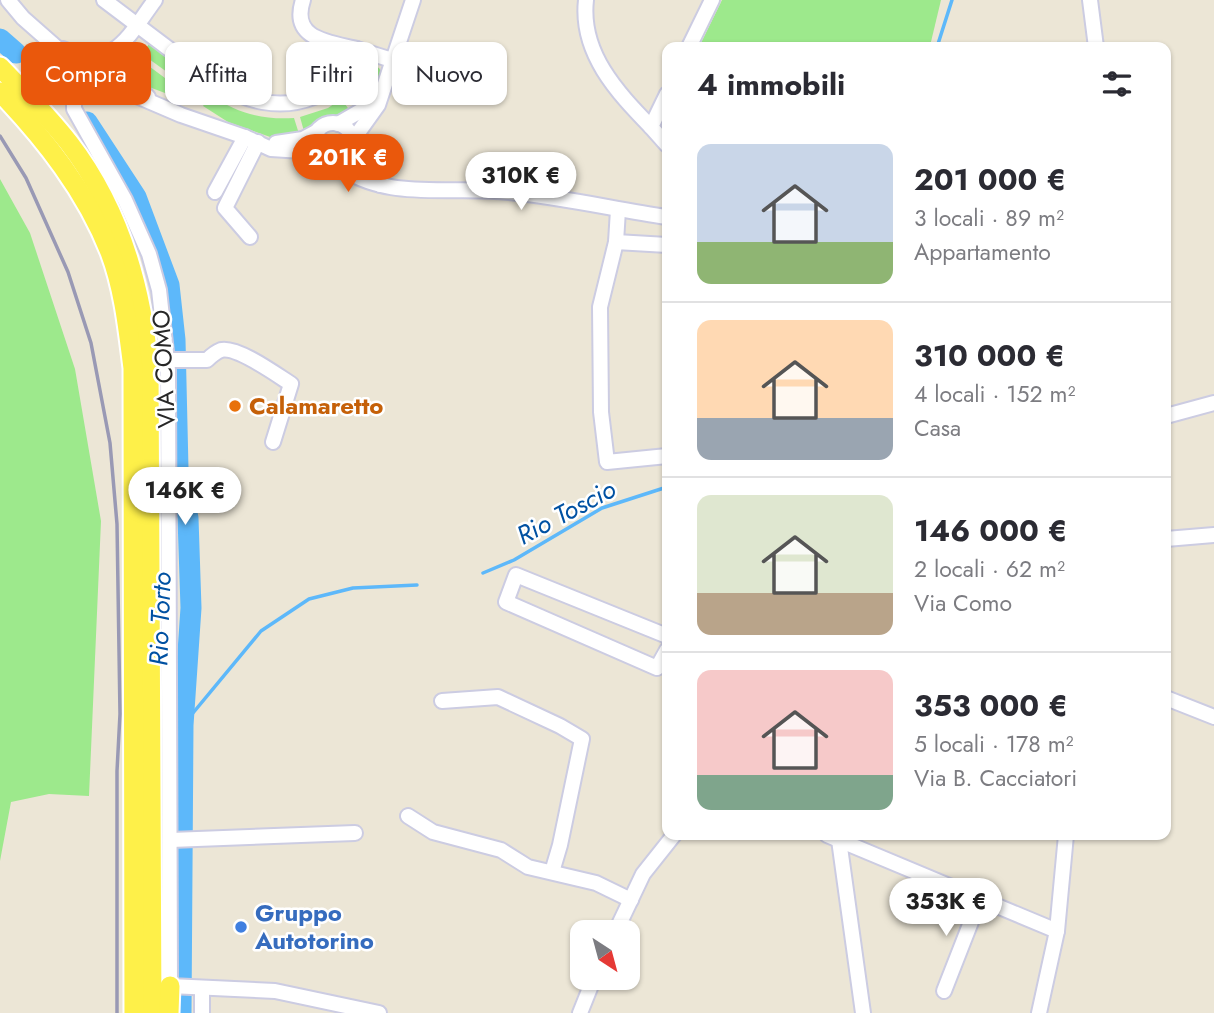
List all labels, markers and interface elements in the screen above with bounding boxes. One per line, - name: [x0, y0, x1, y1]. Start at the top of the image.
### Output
- chip: Compra: [21, 42, 151, 105]
- chip: Affitta: [165, 42, 272, 105]
- chip: Filtri: [286, 42, 378, 105]
- chip: Nuovo: [392, 42, 507, 105]
- text: 4 immobili: [697, 63, 845, 106]
- icon: filters: [1098, 65, 1136, 103]
- pin: 201K €: [291, 134, 405, 194]
- text: 201K €: [308, 140, 388, 174]
- pin: 310K €: [464, 152, 578, 212]
- text: 310K €: [481, 158, 561, 192]
- text: 201 000 €: [914, 158, 1066, 201]
- icon: home: [753, 172, 837, 256]
- text: 3 locali · 89 m²: [914, 201, 1064, 235]
- text: Appartamento: [914, 235, 1051, 269]
- street label: VIA COMO: [143, 309, 184, 429]
- text: 310 000 €: [914, 334, 1065, 377]
- icon: home: [753, 348, 837, 432]
- text: 4 locali · 152 m²: [914, 377, 1075, 411]
- place label: Calamaretto: [249, 388, 383, 423]
- marker: Calamaretto: [227, 398, 243, 414]
- text: Casa: [914, 411, 961, 445]
- pin: 146K €: [128, 468, 242, 527]
- water label: Rio Toscio: [510, 470, 623, 554]
- text: 146K €: [144, 473, 226, 507]
- text: 146 000 €: [914, 509, 1068, 552]
- icon: home: [753, 523, 837, 607]
- text: 2 locali · 62 m²: [914, 552, 1065, 586]
- water label: Rio Torto: [139, 571, 181, 666]
- text: Via Como: [914, 586, 1012, 620]
- text: 353 000 €: [914, 684, 1068, 727]
- icon: home: [753, 698, 837, 782]
- text: 5 locali · 178 m²: [914, 727, 1074, 761]
- text: Via B. Cacciatori: [914, 761, 1077, 795]
- pin: 353K €: [889, 878, 1003, 938]
- text: 353K €: [905, 884, 987, 918]
- place label: Gruppo Autotorino: [254, 895, 374, 958]
- marker: Gruppo Autotorino: [233, 919, 249, 935]
- north arrow: [570, 920, 640, 990]
- map controls: [570, 920, 640, 990]

